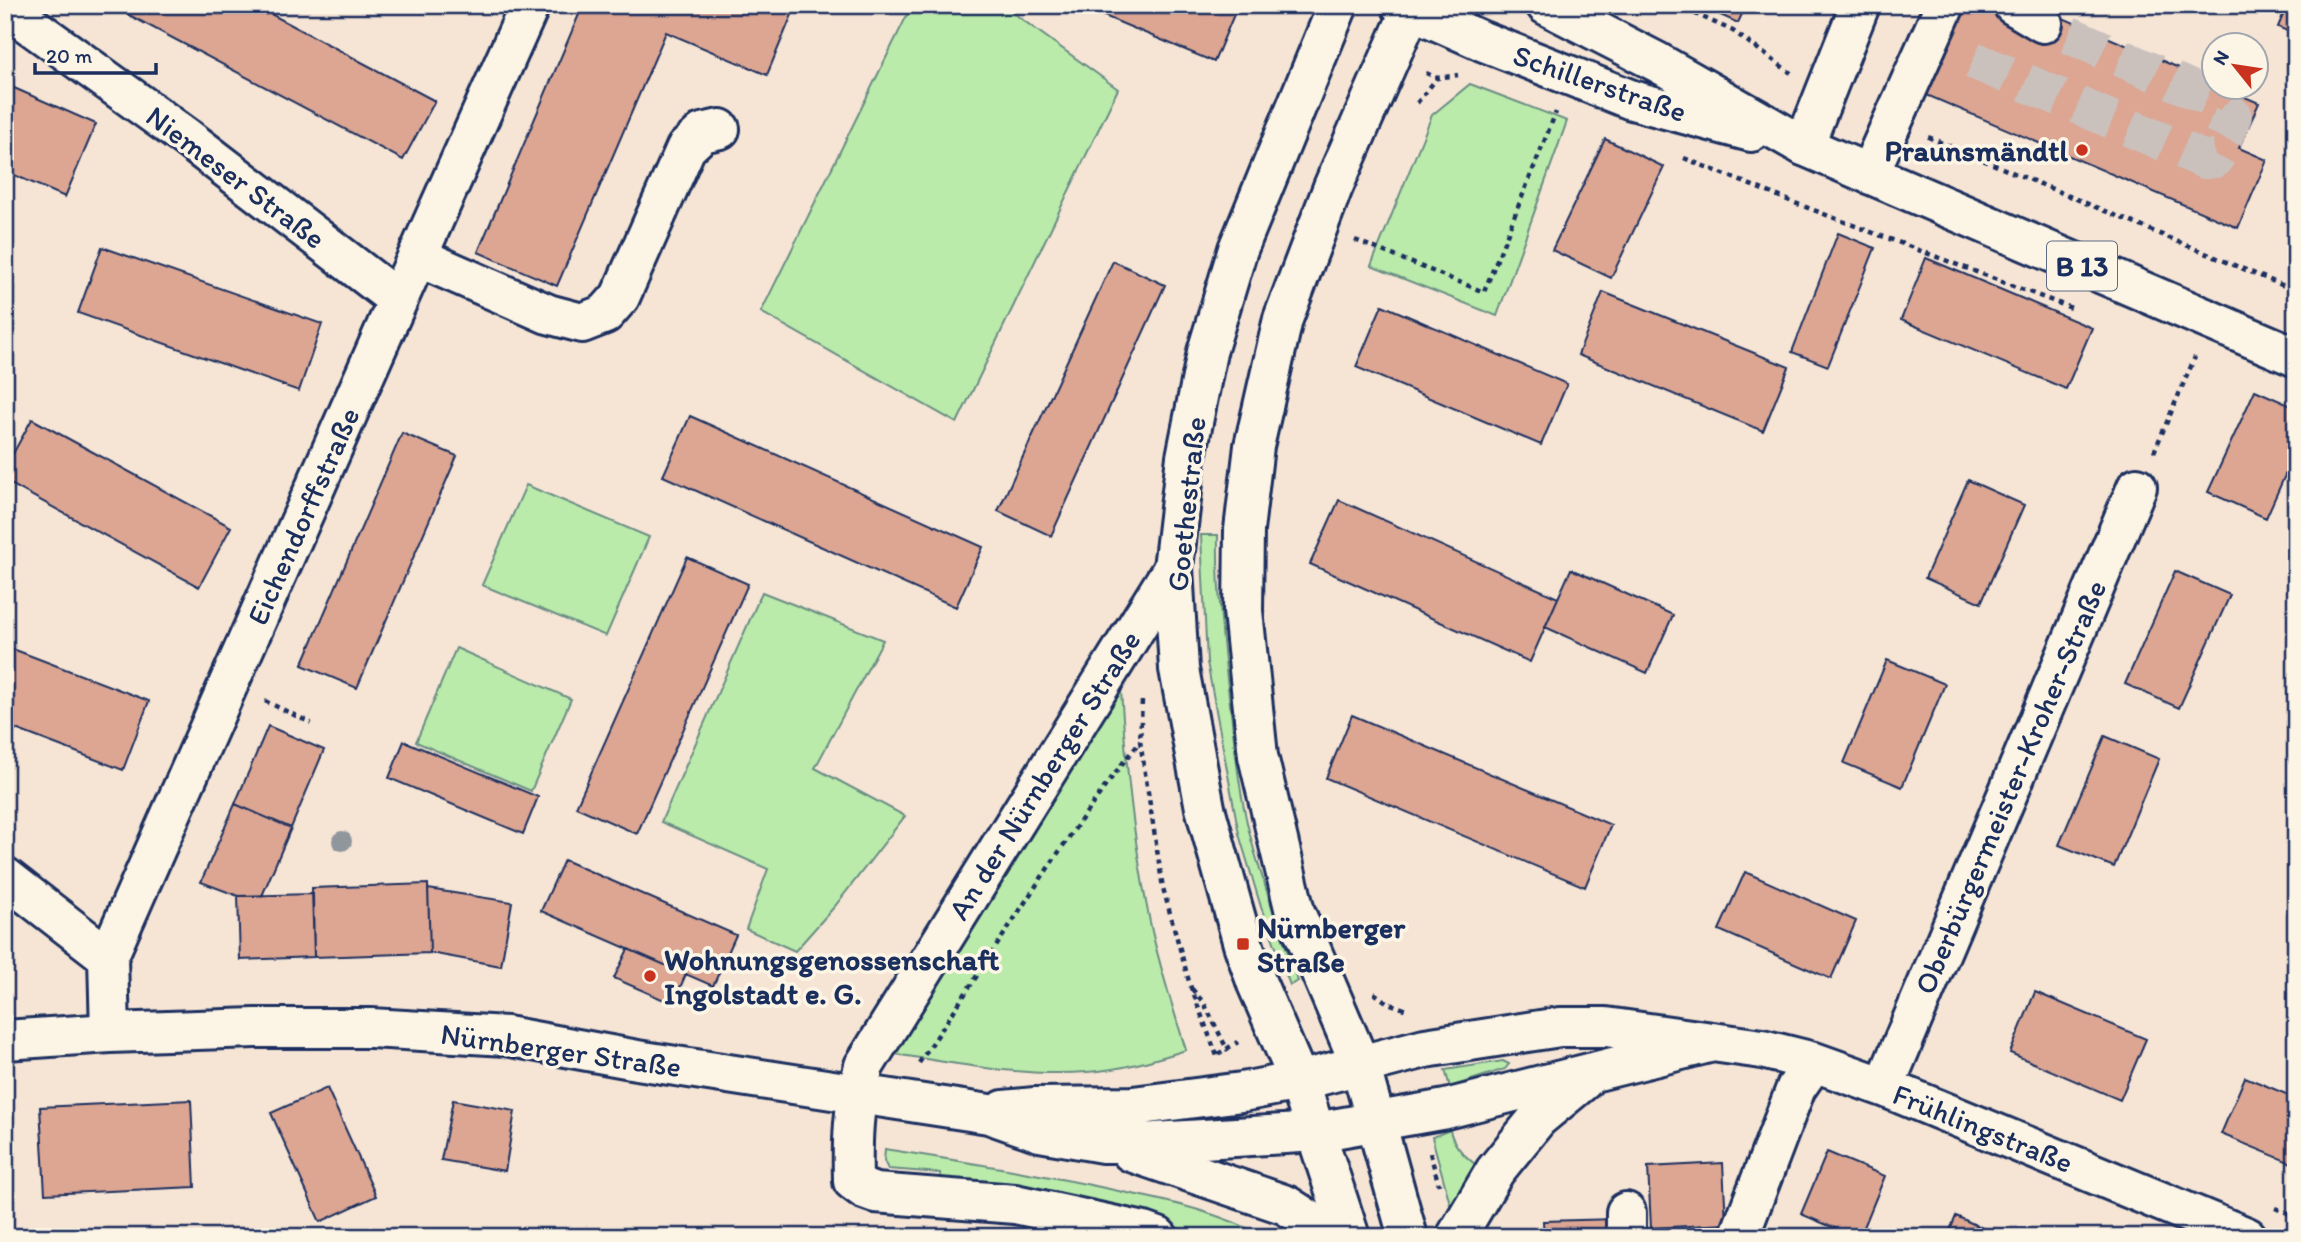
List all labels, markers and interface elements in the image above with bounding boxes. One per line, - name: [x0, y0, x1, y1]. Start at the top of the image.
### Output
- scale bar: [35, 32, 156, 76]
- north arrow: [2200, 32, 2270, 102]
- street label: Schillerstraße: [1508, 36, 1692, 130]
- text: 20 m: [46, 43, 93, 68]
- text: N: [2208, 46, 2234, 69]
- street label: Niemeser Straße: [139, 97, 333, 257]
- place label: Praunsmändtl: [1885, 132, 2069, 169]
- marker: Praunsmändtl: [2074, 142, 2090, 158]
- road number: B 13: [2047, 242, 2117, 290]
- street label: Eichendorffstraße: [238, 401, 368, 631]
- street label: Goethestraße: [1158, 415, 1214, 593]
- street label: Oberbürgermeister-Kroher-Straße: [1906, 574, 2114, 1000]
- street label: An der Nürnberger Straße: [940, 623, 1148, 927]
- place label: Nürnberger Straße: [1257, 909, 1406, 980]
- marker: Nürnberger Straße: [1235, 936, 1251, 952]
- place label: Wohnungsgenossenschaft Ingolstadt e. G.: [664, 941, 1000, 1012]
- marker: Wohnungsgenossenschaft Ingolstadt e. G.: [642, 968, 658, 984]
- street label: Nürnberger Straße: [438, 1015, 684, 1085]
- street label: Frühlingstraße: [1888, 1075, 2078, 1181]

